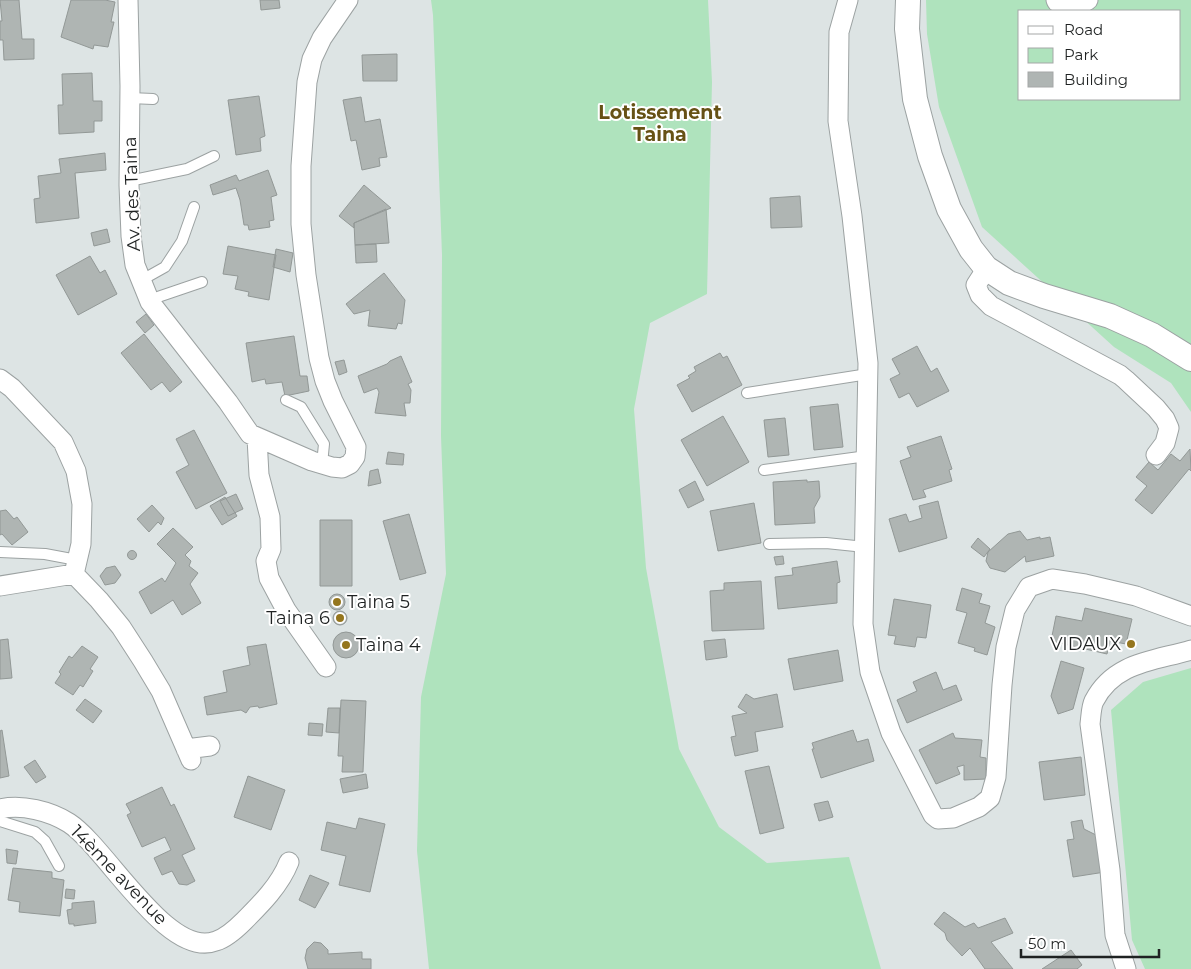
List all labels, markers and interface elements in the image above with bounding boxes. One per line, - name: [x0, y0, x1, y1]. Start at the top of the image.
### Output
- legend: [1018, 10, 1181, 100]
- text: Road: [1064, 20, 1103, 39]
- text: Park: [1064, 45, 1098, 64]
- text: Building: [1064, 70, 1128, 89]
- district label: Lotissement Taina: [598, 101, 722, 146]
- street label: Av. des Taina: [119, 136, 145, 252]
- place label: Taina 5: [347, 591, 410, 613]
- marker: Taina 5: [331, 596, 343, 608]
- place label: Taina 6: [266, 607, 330, 629]
- marker: Taina 6: [334, 612, 346, 624]
- place label: VIDAUX: [1050, 633, 1121, 655]
- place label: Taina 4: [356, 634, 421, 656]
- marker: VIDAUX: [1125, 638, 1137, 650]
- marker: Taina 4: [340, 639, 352, 651]
- street label: 14ème avenue: [66, 821, 172, 930]
- scale bar: [1021, 926, 1158, 958]
- text: 50 m: [1028, 934, 1066, 953]

